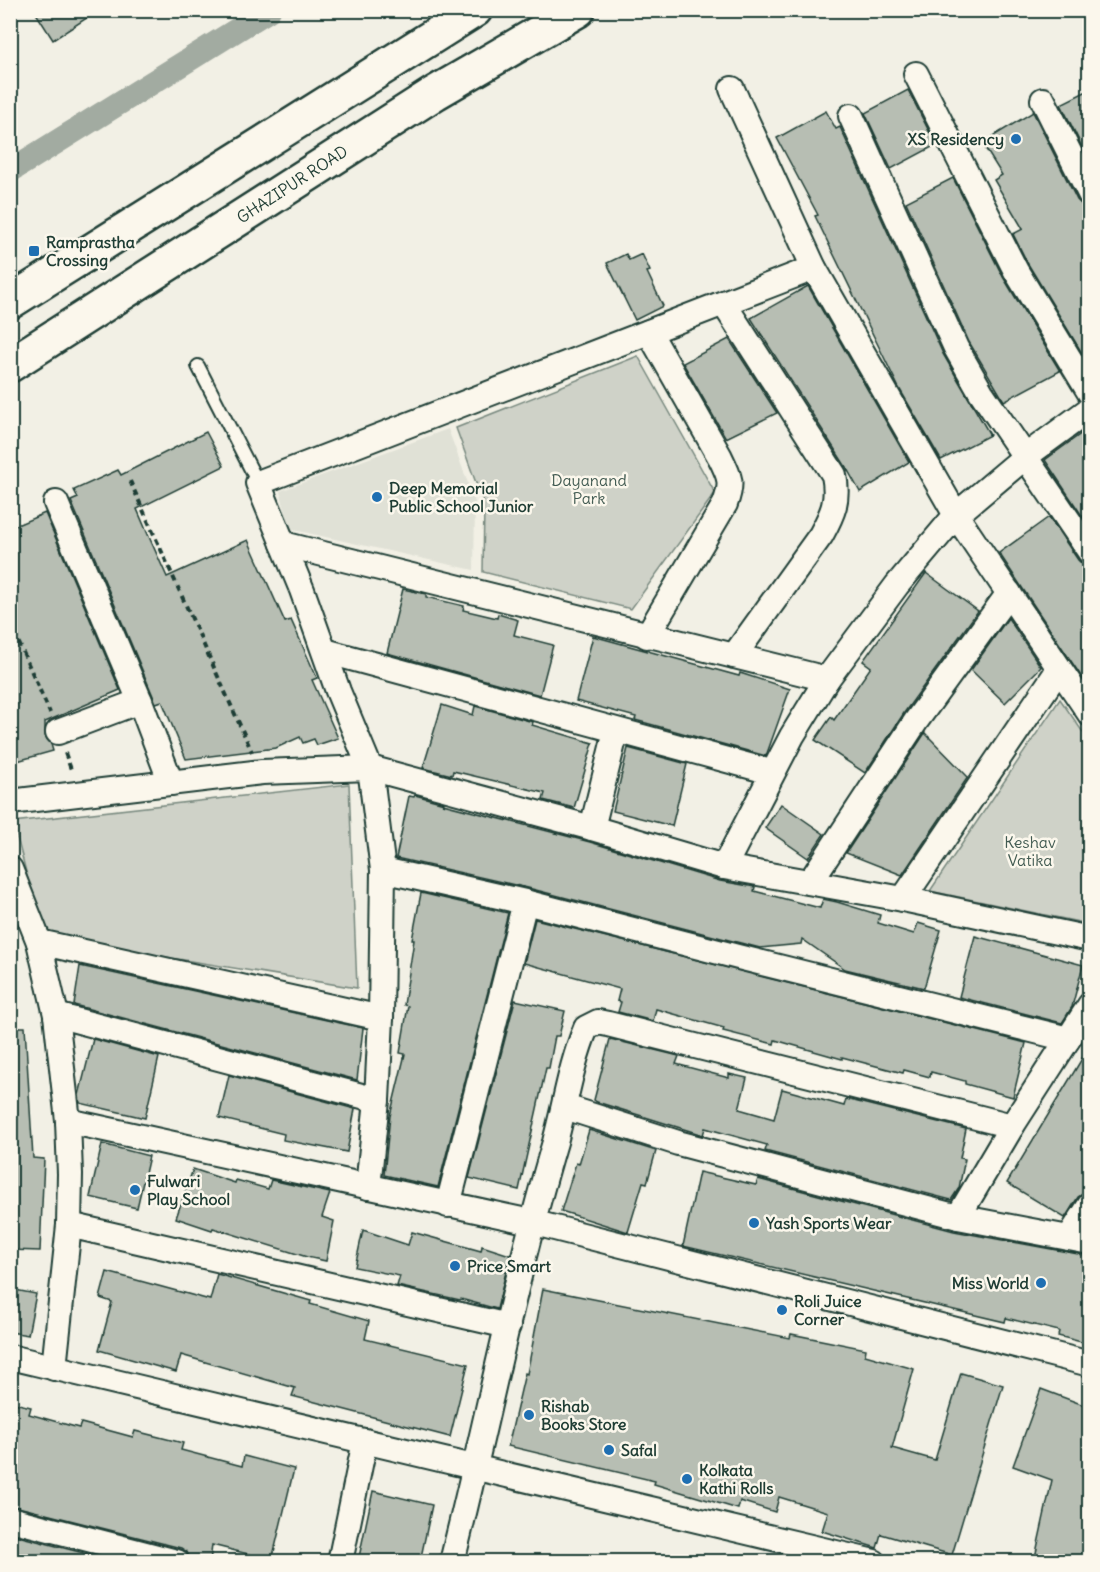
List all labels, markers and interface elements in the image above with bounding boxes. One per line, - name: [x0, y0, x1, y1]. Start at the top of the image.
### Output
- place label: XS Residency: [908, 129, 1004, 150]
- marker: XS Residency: [1009, 132, 1023, 146]
- street label: GHAZIPUR ROAD: [233, 141, 351, 227]
- place label: Ramprastha Crossing: [46, 232, 135, 271]
- marker: Ramprastha Crossing: [27, 244, 41, 258]
- park label: Dayanand Park: [551, 470, 627, 508]
- place label: Deep Memorial Public School Junior: [389, 478, 534, 516]
- marker: Deep Memorial Public School Junior: [370, 490, 384, 504]
- park label: Keshav Vatika: [1004, 832, 1056, 870]
- place label: Fulwari Play School: [147, 1171, 230, 1210]
- marker: Fulwari Play School: [128, 1183, 142, 1197]
- place label: Yash Sports Wear: [765, 1213, 892, 1234]
- marker: Yash Sports Wear: [747, 1216, 761, 1230]
- place label: Price Smart: [467, 1256, 552, 1276]
- marker: Price Smart: [448, 1259, 462, 1273]
- place label: Miss World: [952, 1273, 1030, 1293]
- marker: Miss World: [1034, 1276, 1048, 1290]
- place label: Roli Juice Corner: [794, 1291, 862, 1329]
- marker: Roli Juice Corner: [775, 1303, 789, 1317]
- place label: Rishab Books Store: [541, 1396, 627, 1434]
- marker: Rishab Books Store: [522, 1408, 536, 1422]
- place label: Safal: [621, 1440, 657, 1460]
- marker: Safal: [602, 1443, 616, 1457]
- place label: Kolkata Kathi Rolls: [699, 1460, 773, 1498]
- marker: Kolkata Kathi Rolls: [680, 1472, 694, 1486]

